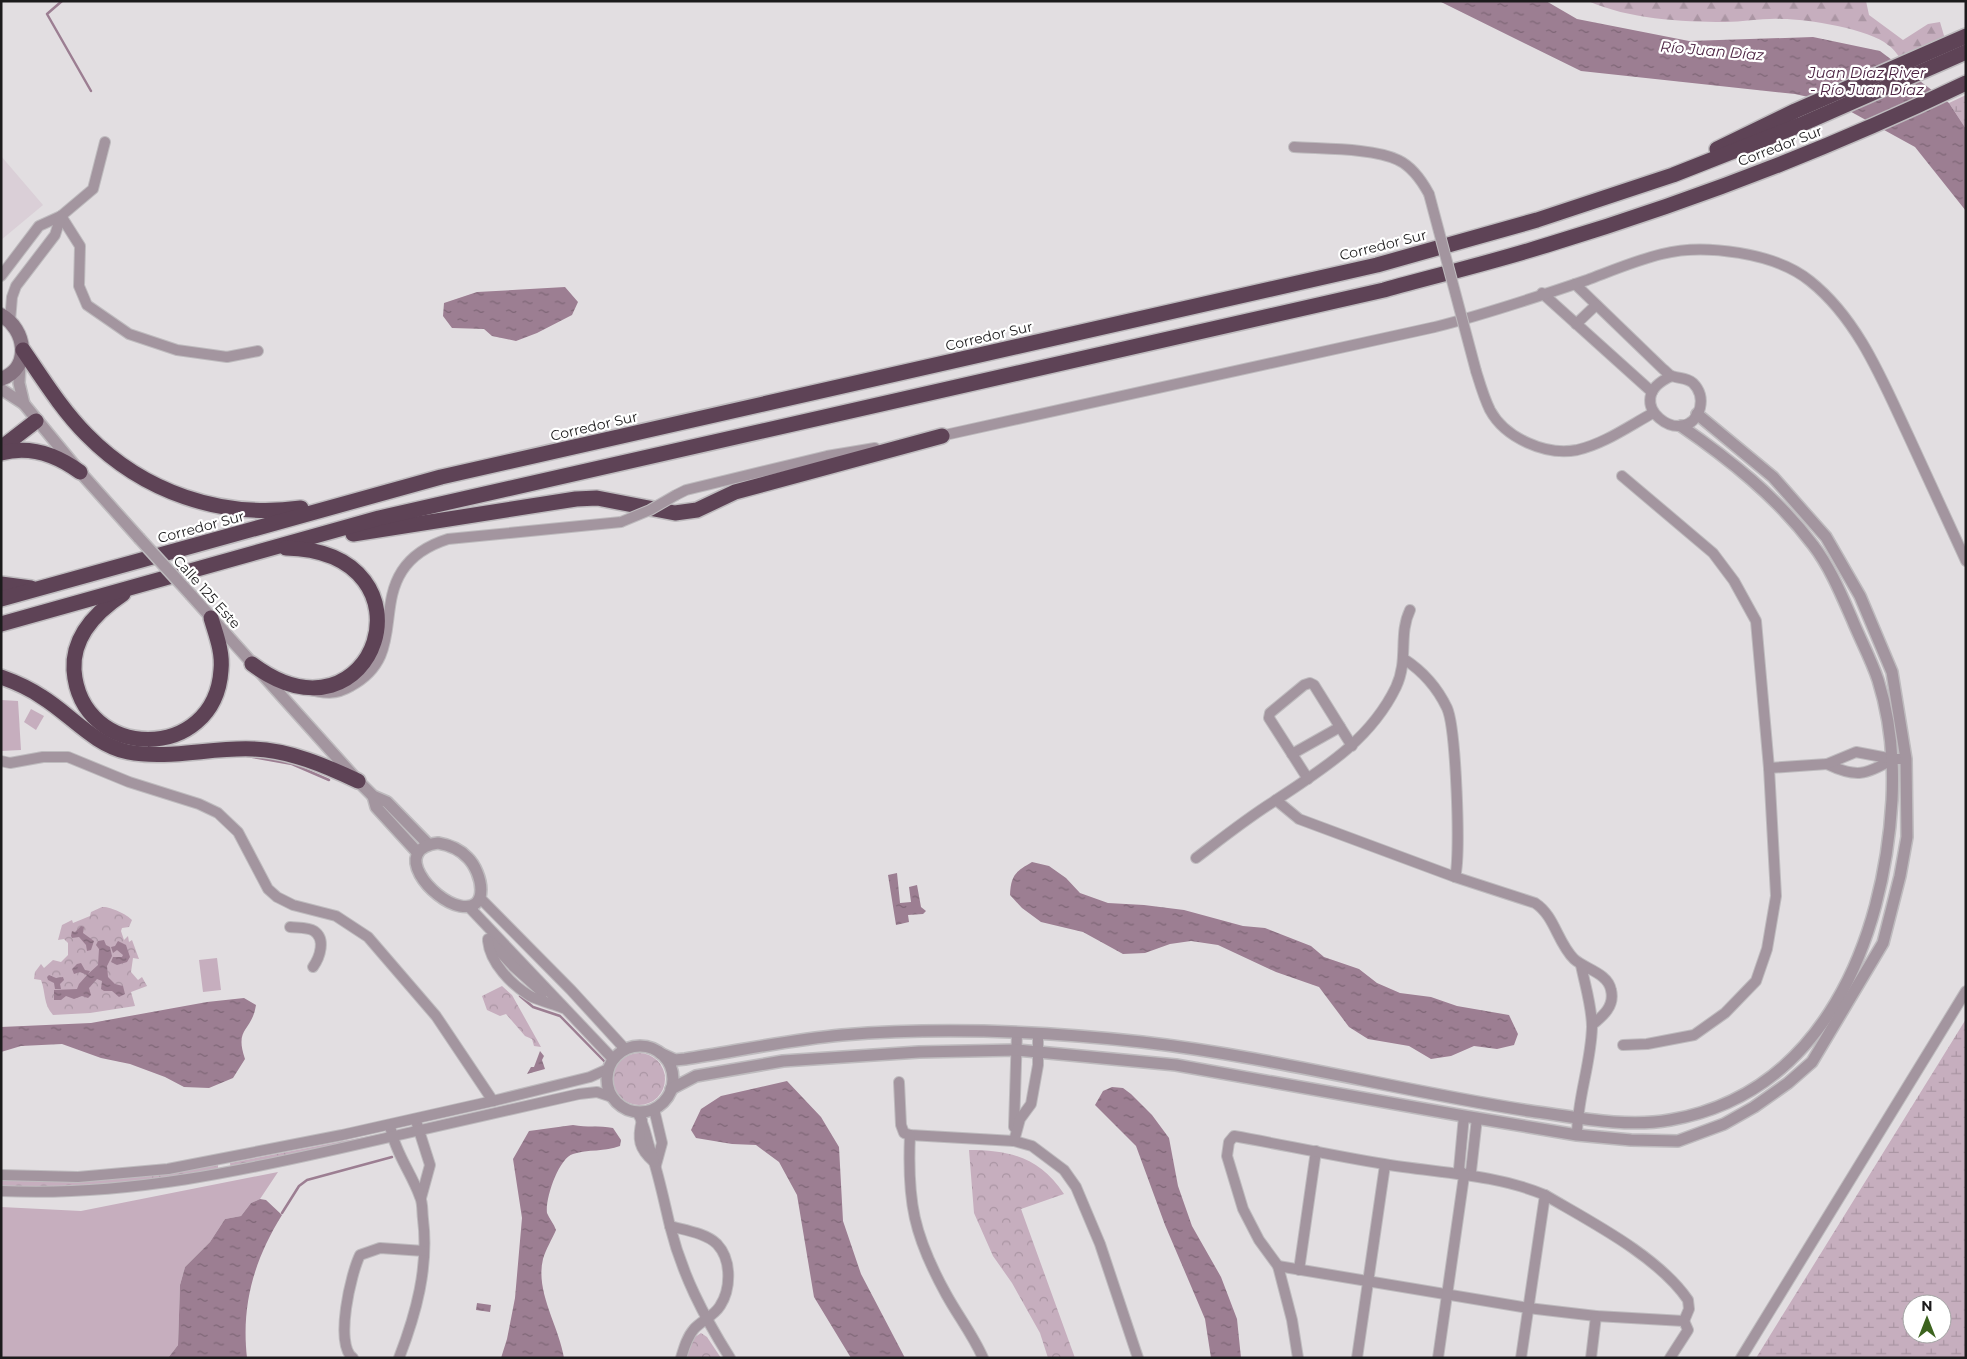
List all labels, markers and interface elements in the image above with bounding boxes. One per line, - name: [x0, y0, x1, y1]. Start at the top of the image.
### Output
- water label: Río Juan Díaz: [1659, 36, 1765, 65]
- water label: Juan Díaz River - Río Juan Díaz: [1807, 63, 1927, 99]
- street label: Corredor Sur: [1735, 122, 1825, 170]
- street label: Corredor Sur: [1338, 225, 1429, 264]
- street label: Corredor Sur: [944, 317, 1035, 355]
- street label: Corredor Sur: [549, 407, 640, 445]
- street label: Corredor Sur: [156, 507, 247, 547]
- street label: Calle 125 Este: [169, 552, 245, 632]
- north arrow: [1902, 1294, 1952, 1344]
- text: N: [1921, 1297, 1933, 1315]

